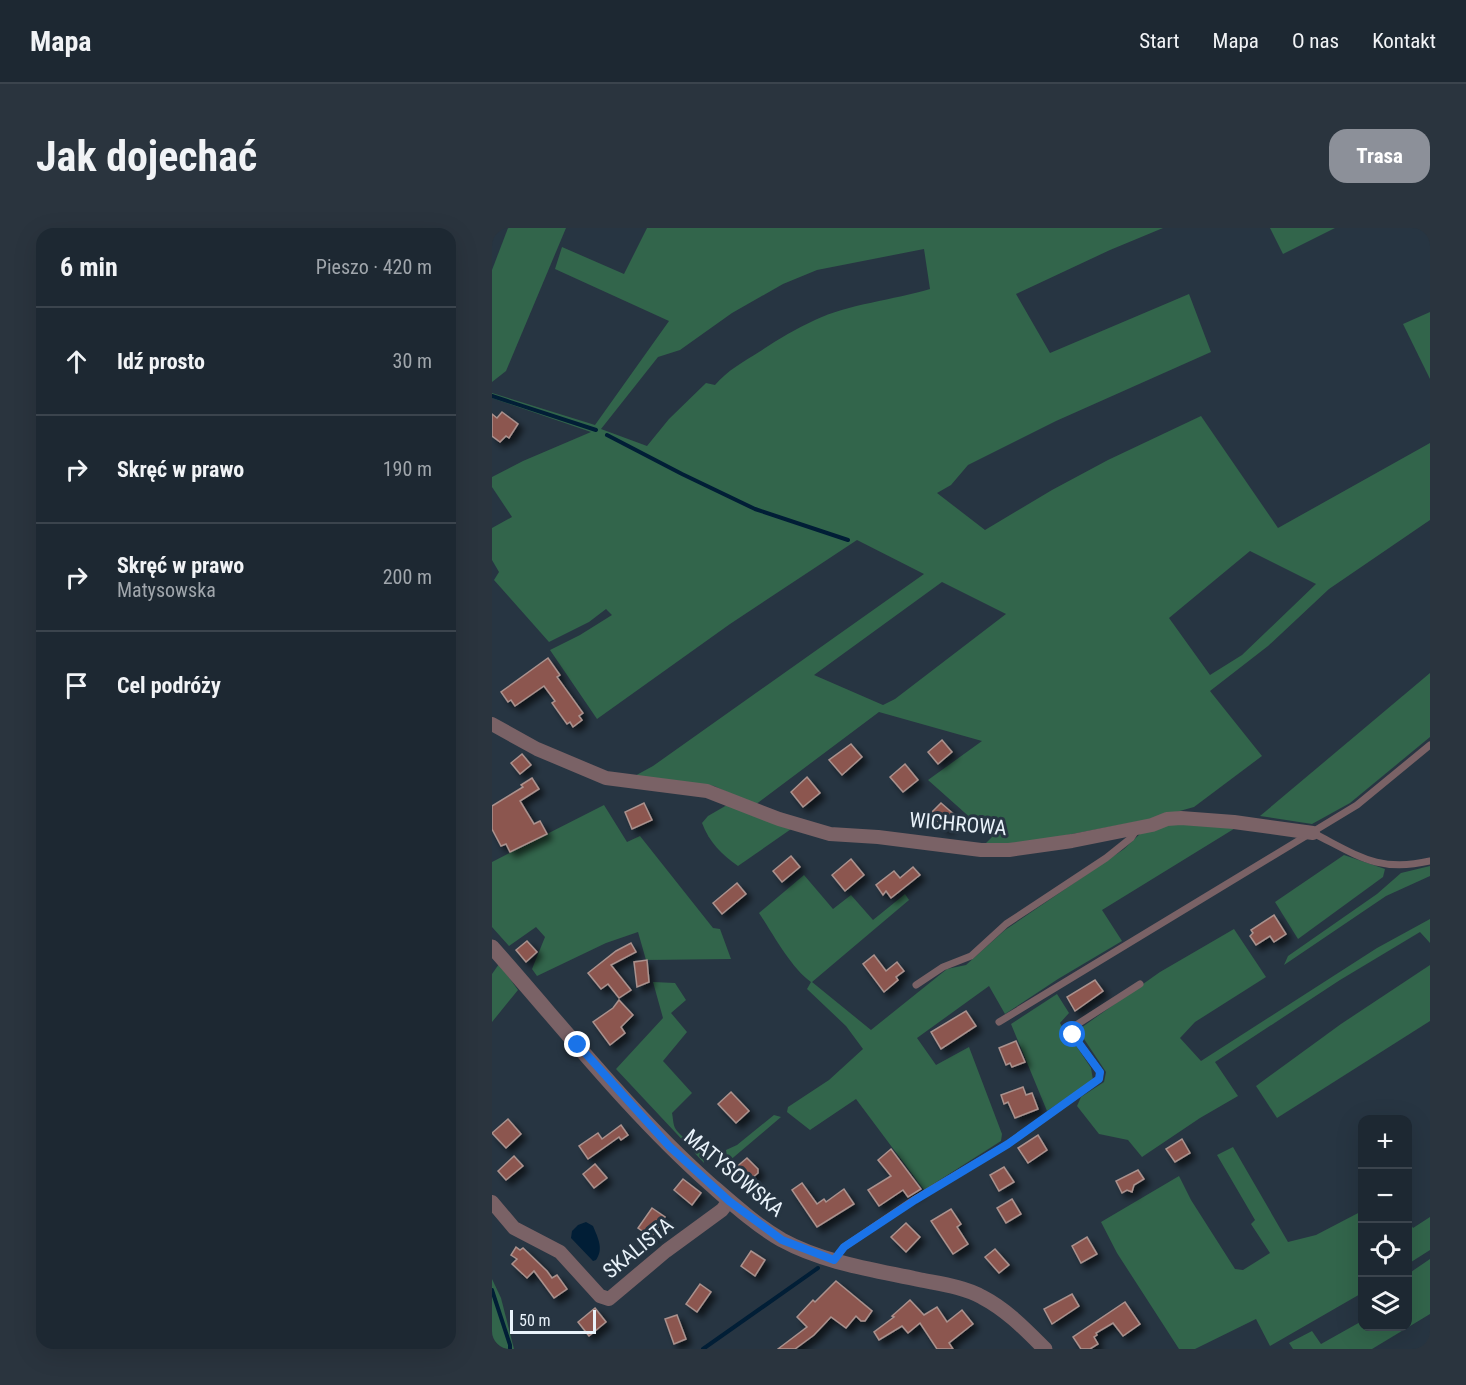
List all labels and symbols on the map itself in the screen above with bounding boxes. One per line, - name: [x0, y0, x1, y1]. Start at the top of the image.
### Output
- street label: WICHROWA: [908, 808, 1008, 840]
- route start: [1059, 1021, 1085, 1047]
- route end: [564, 1031, 590, 1057]
- street label: MATYSOWSKA: [679, 1124, 789, 1222]
- street label: SKALISTA: [598, 1213, 678, 1283]
- scale bar: [510, 1307, 596, 1334]

